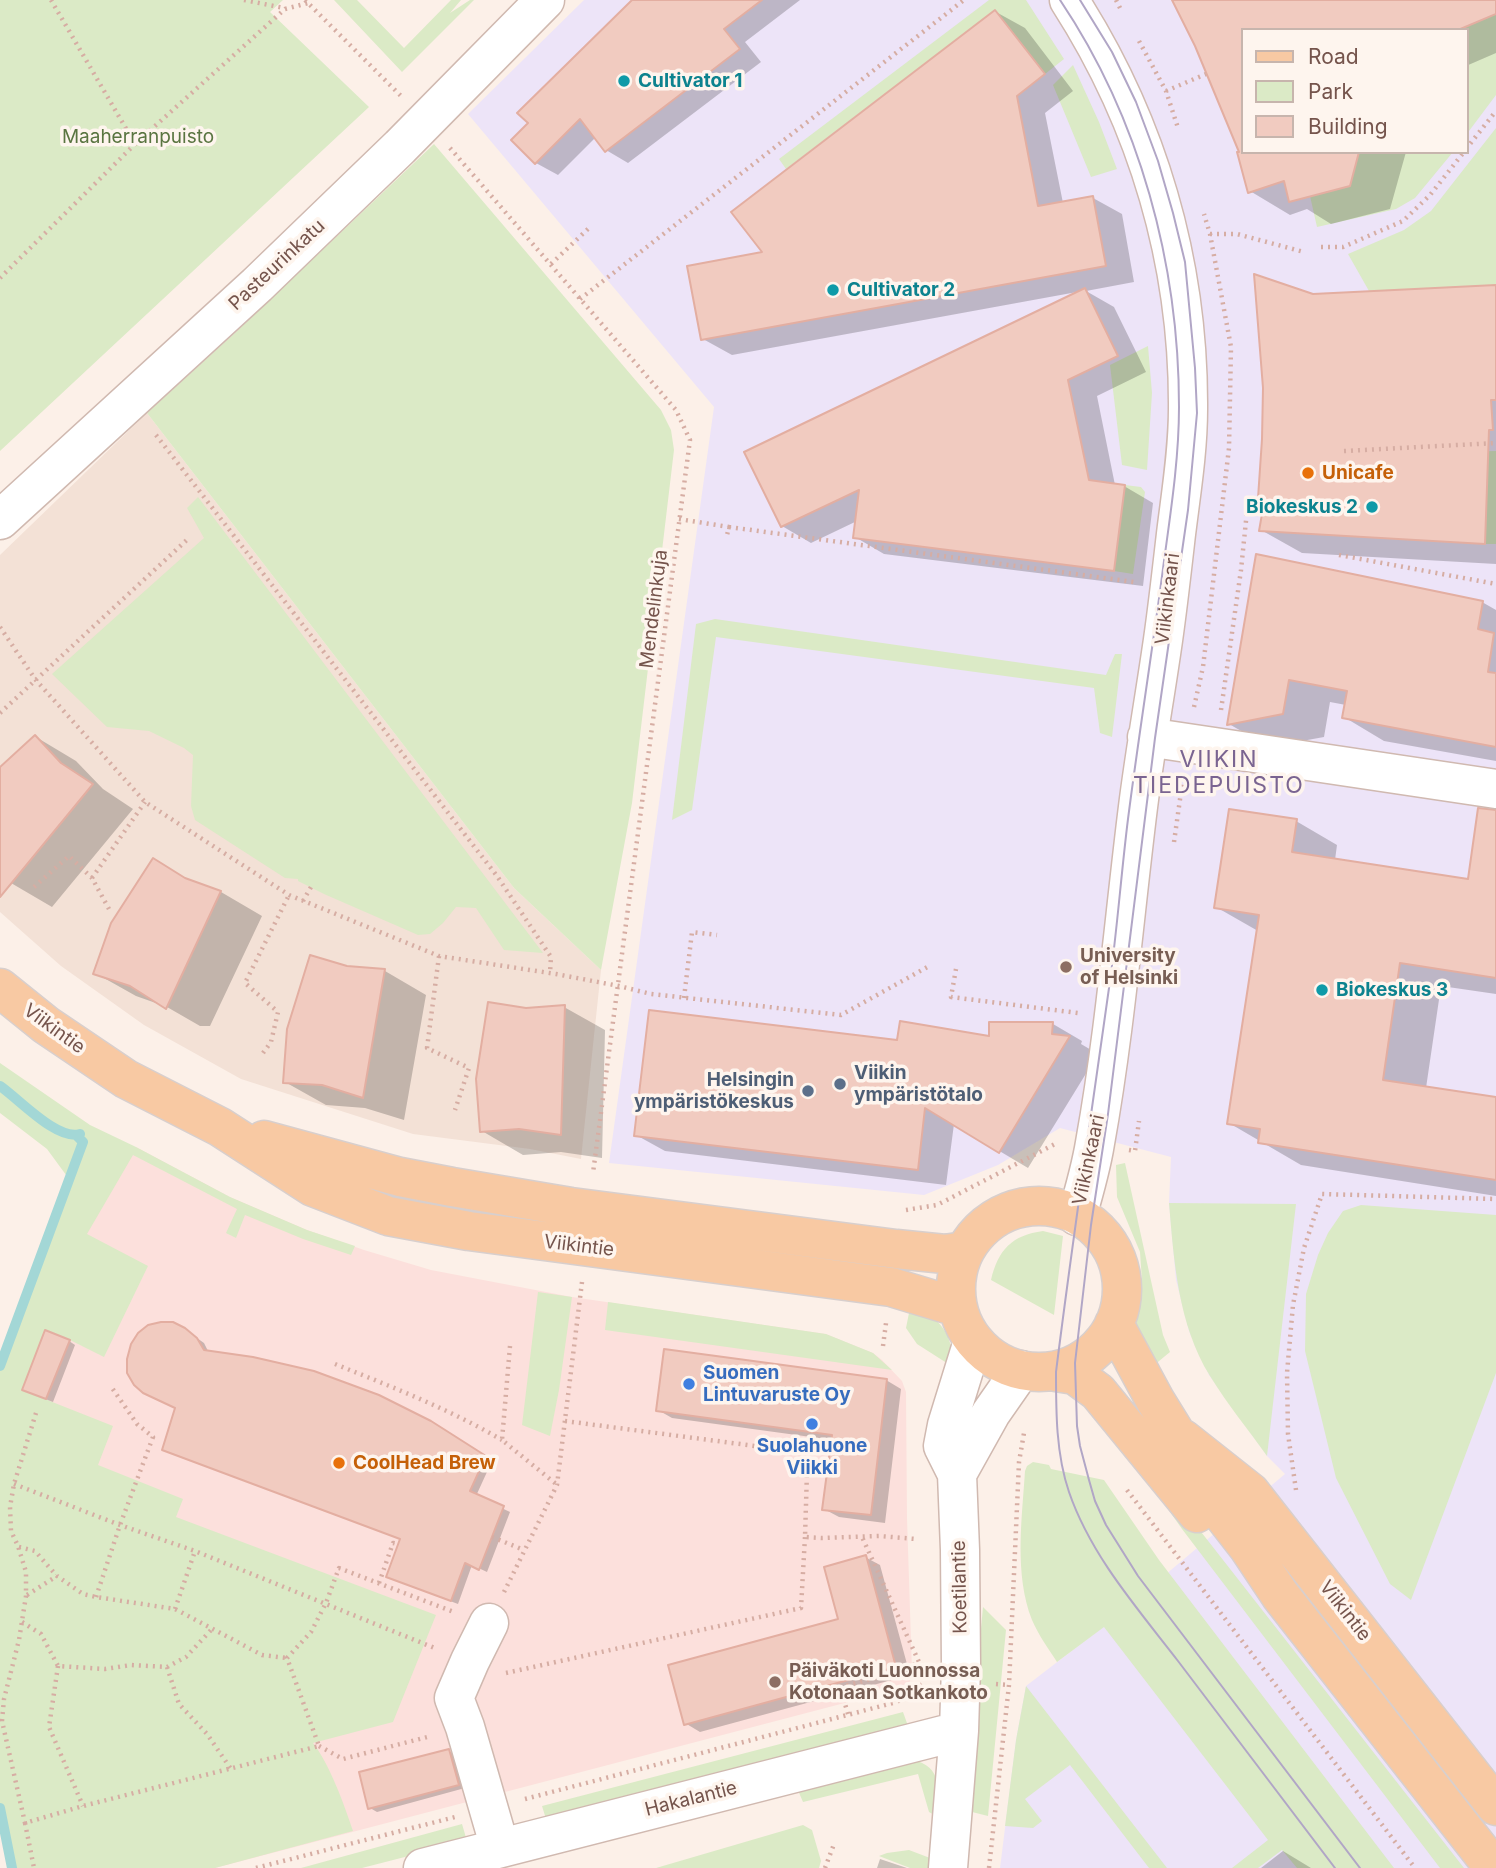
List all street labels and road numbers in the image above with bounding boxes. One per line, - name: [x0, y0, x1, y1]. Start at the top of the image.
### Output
- street label: Pasteurinkatu: [224, 215, 330, 315]
- street label: Mendelinkuja: [635, 548, 673, 670]
- street label: Viikinkaari: [1151, 552, 1185, 646]
- street label: Viikintie: [19, 999, 89, 1059]
- street label: Viikinkaari: [1068, 1112, 1110, 1208]
- street label: Viikintie: [543, 1230, 615, 1262]
- street label: Koetilantie: [948, 1540, 972, 1634]
- street label: Viikintie: [1314, 1576, 1376, 1646]
- street label: Hakalantie: [643, 1777, 739, 1821]

